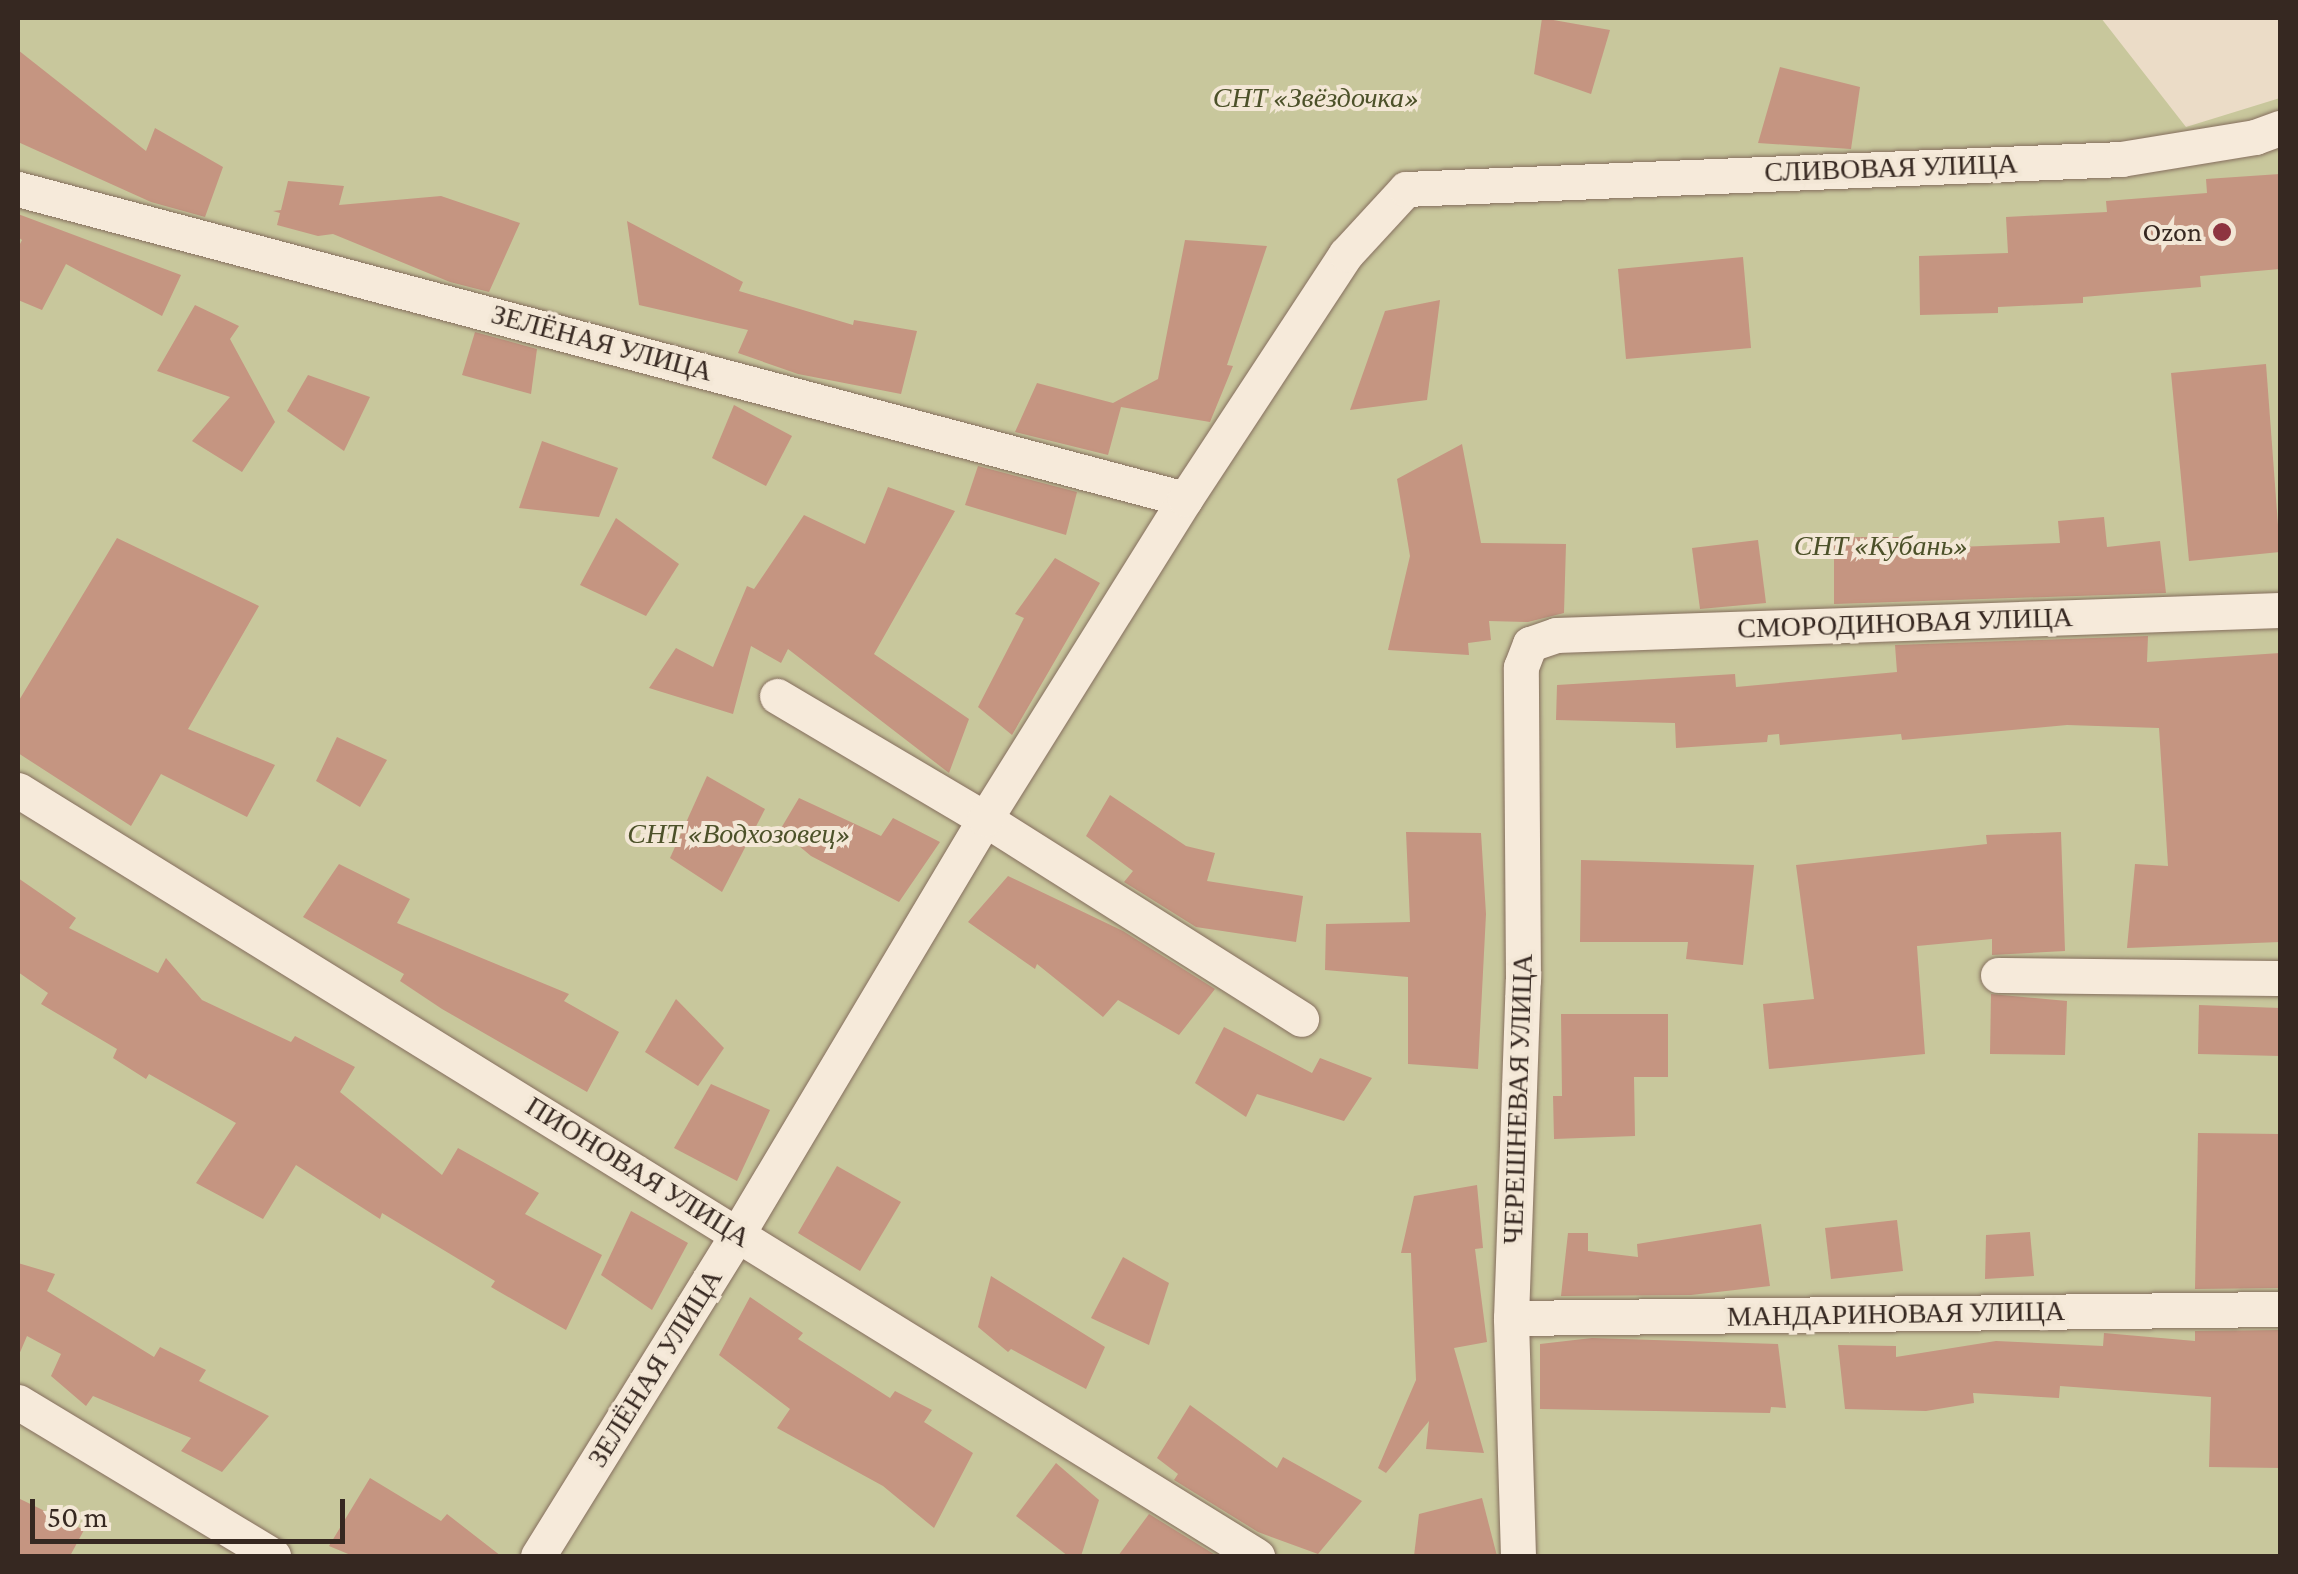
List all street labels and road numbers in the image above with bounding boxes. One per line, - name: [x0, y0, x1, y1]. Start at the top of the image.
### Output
- street label: СЛИВОВАЯ УЛИЦА: [1764, 147, 2018, 189]
- street label: ЗЕЛЁНАЯ УЛИЦА: [488, 297, 716, 389]
- street label: СМОРОДИНОВАЯ УЛИЦА: [1737, 600, 2073, 646]
- street label: ЧЕРЕШНЕВАЯ УЛИЦА: [1496, 953, 1540, 1245]
- street label: ПИОНОВАЯ УЛИЦА: [519, 1089, 757, 1255]
- street label: ЗЕЛЁНАЯ УЛИЦА: [580, 1263, 730, 1473]
- street label: МАНДАРИНОВАЯ УЛИЦА: [1727, 1294, 2065, 1334]

